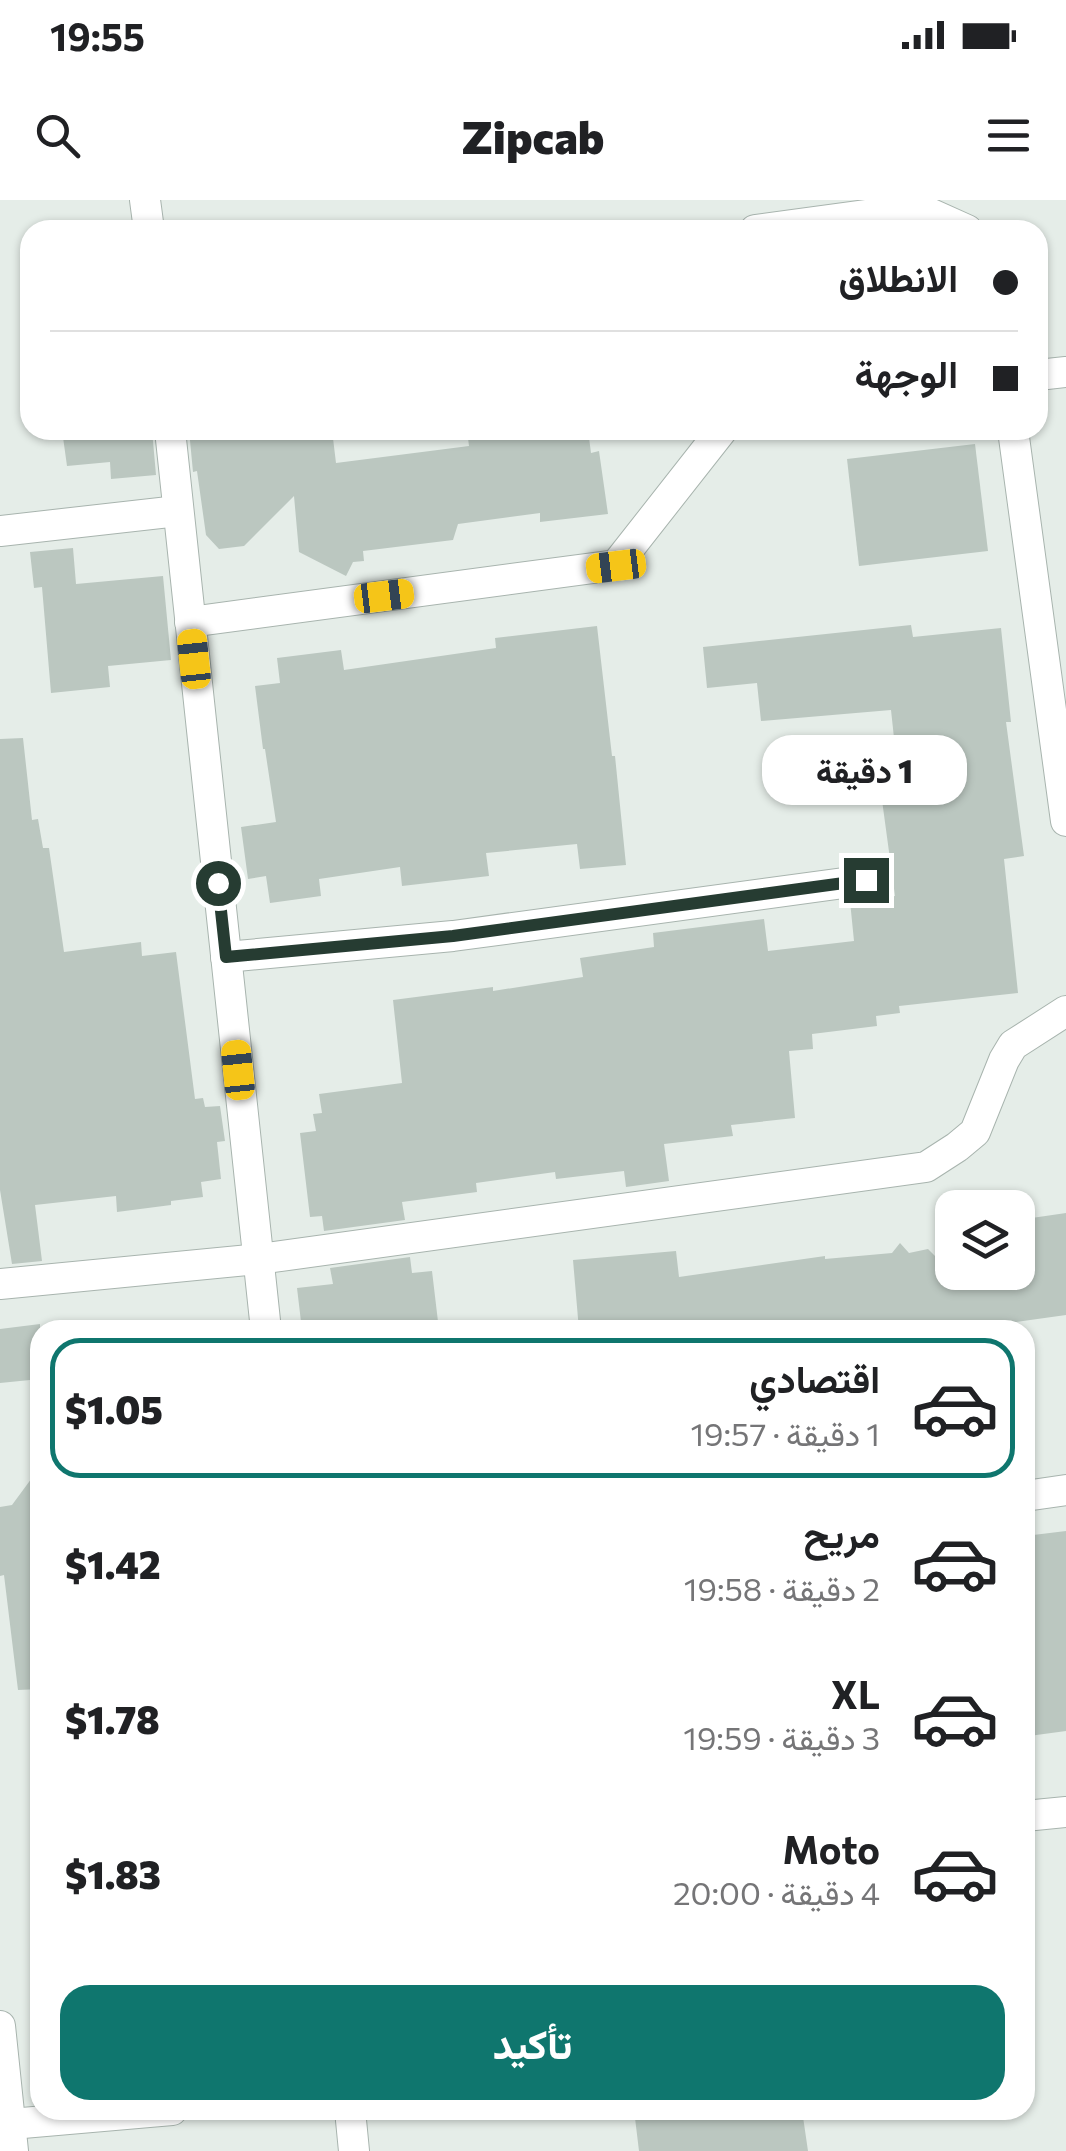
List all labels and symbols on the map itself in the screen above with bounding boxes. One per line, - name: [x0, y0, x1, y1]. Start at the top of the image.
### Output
- car: [584, 547, 648, 585]
- car: [352, 577, 416, 615]
- car: [176, 628, 212, 690]
- callout: 1 دقيقة: [764, 735, 968, 805]
- route end: [844, 858, 889, 903]
- route start: [196, 861, 241, 906]
- car: [220, 1039, 256, 1101]

